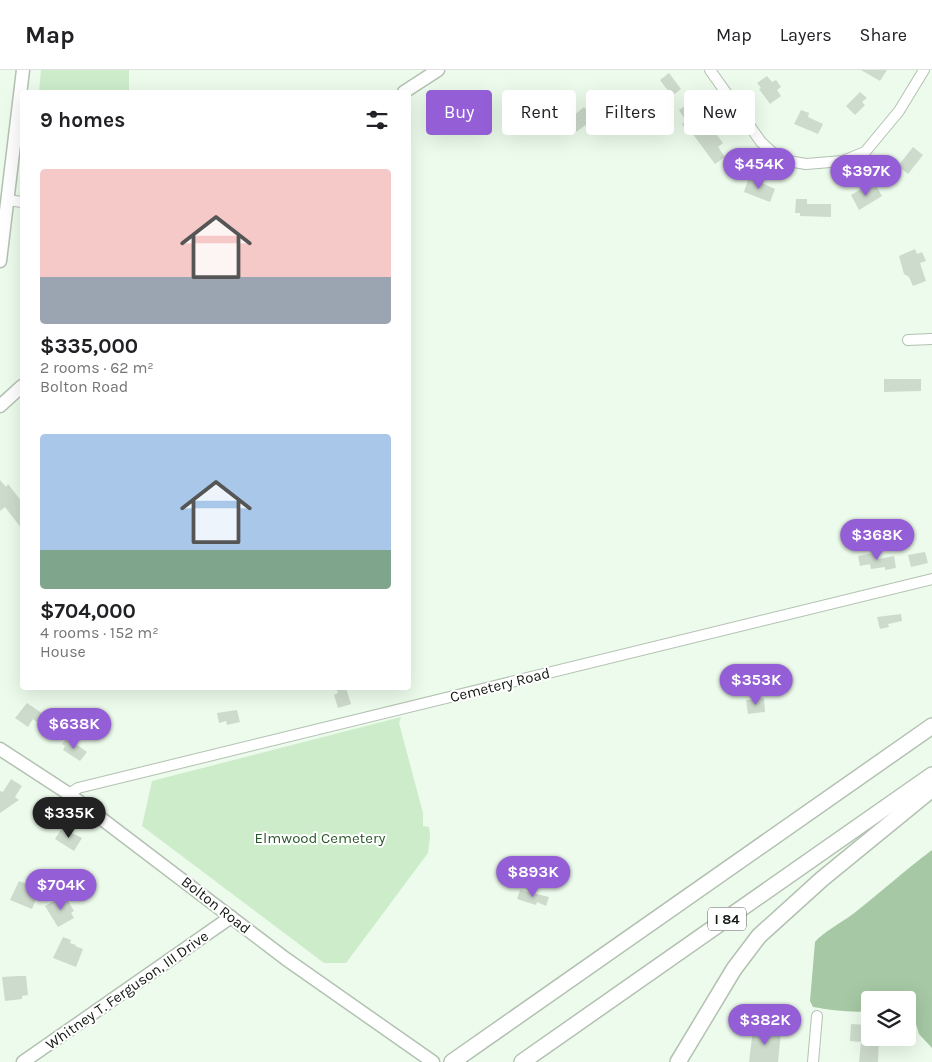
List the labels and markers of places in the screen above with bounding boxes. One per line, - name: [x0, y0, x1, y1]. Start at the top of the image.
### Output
- pin: $454K: [724, 148, 794, 190]
- pin: $397K: [831, 154, 901, 197]
- pin: $368K: [842, 518, 912, 561]
- pin: $353K: [721, 664, 791, 706]
- pin: $638K: [39, 708, 109, 750]
- pin: $335K: [34, 796, 104, 839]
- pin: $893K: [498, 856, 568, 898]
- pin: $704K: [26, 868, 96, 911]
- pin: $382K: [730, 1004, 800, 1046]

